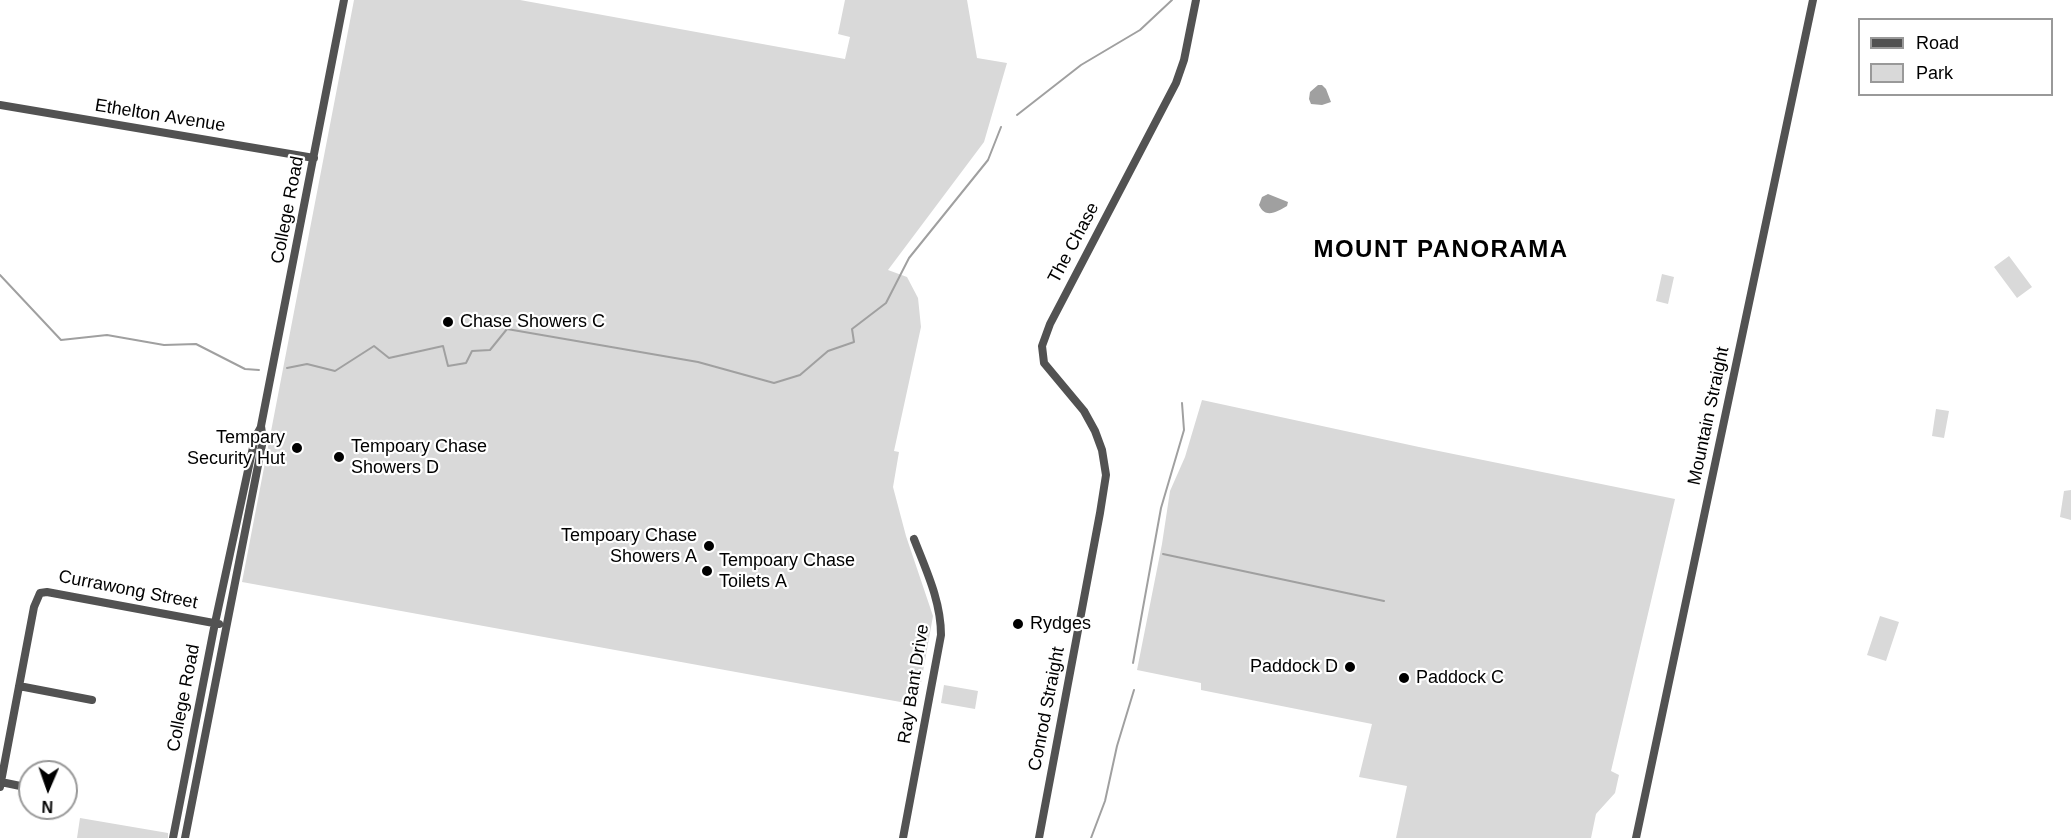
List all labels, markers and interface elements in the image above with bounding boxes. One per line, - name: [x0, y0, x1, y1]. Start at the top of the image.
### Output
- legend: [1858, 18, 2053, 96]
- text: Road: [1916, 33, 1959, 53]
- text: Park: [1916, 63, 1953, 83]
- street label: Ethelton Avenue: [93, 95, 227, 137]
- street label: College Road: [267, 154, 309, 266]
- street label: The Chase: [1044, 199, 1104, 287]
- district label: MOUNT PANORAMA: [1313, 236, 1569, 264]
- place label: Chase Showers C: [460, 311, 605, 333]
- marker: Chase Showers C: [441, 315, 455, 329]
- street label: Mountain Straight: [1684, 345, 1734, 487]
- place label: Tempary Security Hut: [187, 427, 285, 470]
- place label: Tempoary Chase Showers D: [351, 436, 487, 478]
- marker: Tempary Security Hut: [290, 441, 304, 455]
- marker: Tempoary Chase Showers D: [332, 450, 346, 464]
- place label: Tempoary Chase Showers A: [561, 525, 697, 568]
- marker: Tempoary Chase Showers A: [702, 539, 716, 553]
- place label: Tempoary Chase Toilets A: [719, 550, 855, 592]
- marker: Tempoary Chase Toilets A: [700, 564, 714, 578]
- street label: Currawong Street: [57, 566, 199, 614]
- place label: Rydges: [1030, 613, 1091, 635]
- marker: Rydges: [1011, 617, 1025, 631]
- street label: Ray Bant Drive: [894, 623, 934, 745]
- street label: College Road: [163, 642, 205, 754]
- street label: Conrod Straight: [1024, 645, 1070, 773]
- place label: Paddock D: [1250, 656, 1338, 678]
- marker: Paddock D: [1343, 660, 1357, 674]
- place label: Paddock C: [1416, 667, 1504, 689]
- marker: Paddock C: [1397, 671, 1411, 685]
- north arrow: [18, 760, 78, 820]
- text: N: [41, 798, 53, 815]

